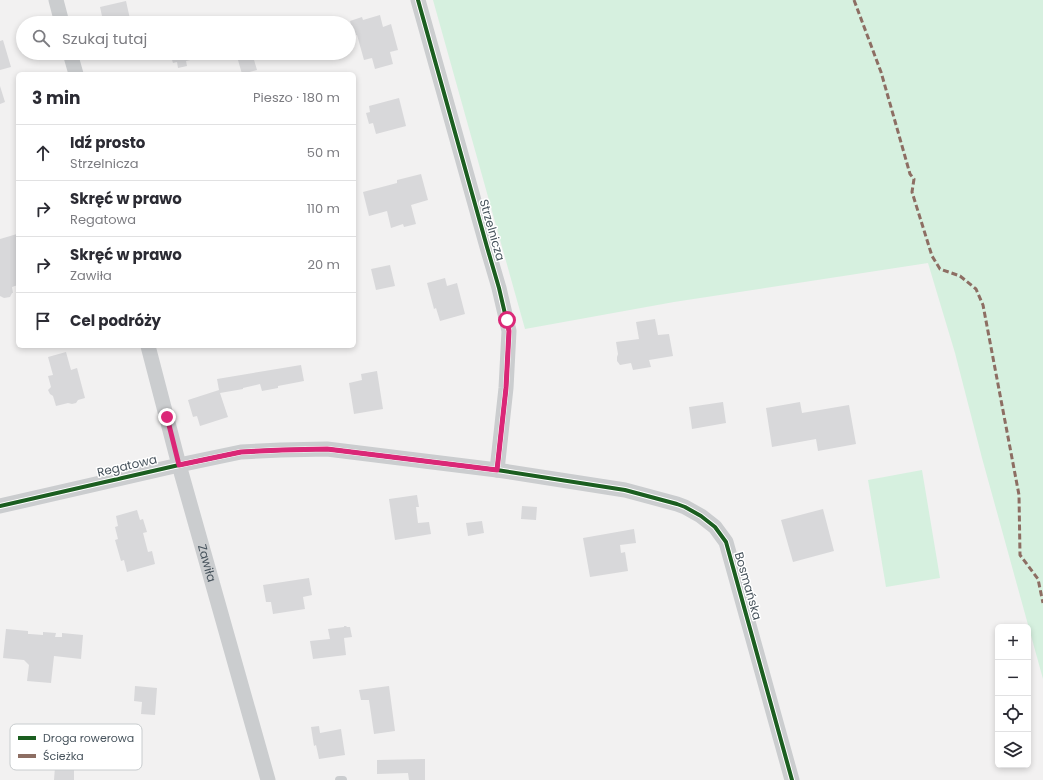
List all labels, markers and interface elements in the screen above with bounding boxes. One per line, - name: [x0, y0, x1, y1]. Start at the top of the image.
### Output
- search box: [16, 16, 356, 60]
- icon: search: [30, 27, 52, 49]
- text: Szukaj tutaj: [62, 28, 147, 49]
- text: 3 min: [32, 86, 80, 110]
- text: Pieszo · 180 m: [253, 88, 340, 107]
- text: Idź prosto: [70, 132, 145, 153]
- icon: ahead: [32, 142, 54, 164]
- text: 50 m: [307, 143, 340, 162]
- text: Strzelnicza: [70, 154, 139, 173]
- text: Skręć w prawo: [70, 188, 182, 209]
- street label: Strzelnicza: [476, 197, 509, 263]
- icon: right: [32, 198, 54, 220]
- text: 110 m: [307, 199, 340, 218]
- text: Regatowa: [70, 210, 136, 229]
- text: Skręć w prawo: [70, 244, 182, 265]
- icon: right: [32, 254, 54, 276]
- text: 20 m: [307, 255, 340, 274]
- text: Zawiła: [70, 266, 112, 285]
- icon: arrive: [32, 310, 54, 332]
- text: Cel podróży: [70, 310, 161, 331]
- route start: [498, 311, 516, 329]
- route end: [158, 408, 176, 426]
- street label: Regatowa: [95, 450, 159, 481]
- street label: Zawiła: [194, 542, 221, 584]
- street label: Bosmańska: [731, 550, 766, 622]
- map controls: [995, 624, 1031, 768]
- button: +: [995, 624, 1031, 660]
- button: −: [995, 660, 1031, 696]
- button: locate: [995, 696, 1031, 732]
- legend: [10, 724, 142, 770]
- text: Droga rowerowa: [43, 730, 134, 746]
- button: layers: [995, 732, 1031, 768]
- text: Ścieżka: [43, 748, 84, 764]

